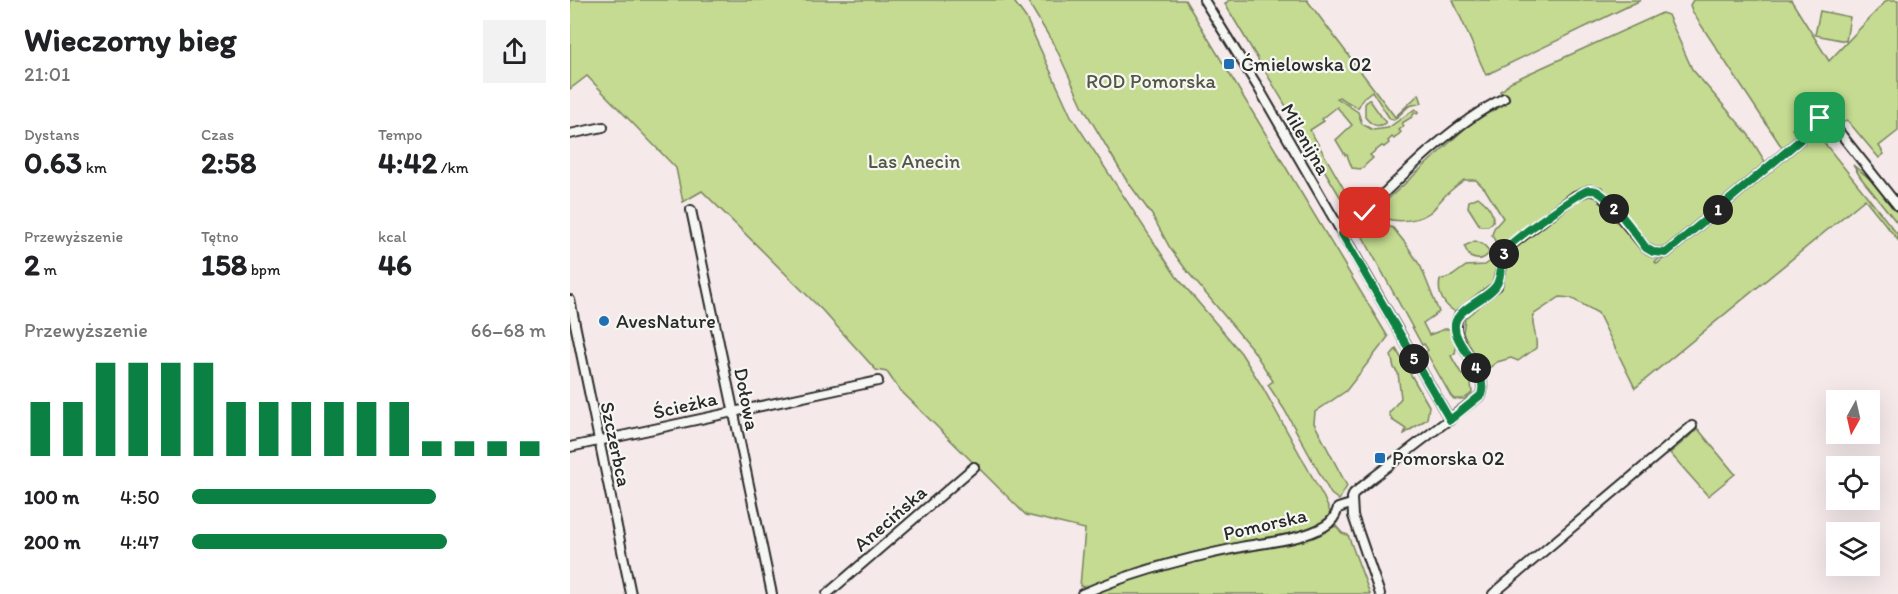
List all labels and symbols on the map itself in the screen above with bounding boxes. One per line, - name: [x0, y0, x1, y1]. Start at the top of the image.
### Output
- place label: Ćmielowska 02: [1241, 52, 1372, 76]
- marker: Ćmielowska 02: [1222, 57, 1236, 71]
- park label: ROD Pomorska: [1086, 69, 1217, 93]
- pin: [1794, 92, 1845, 143]
- street label: Milenijna: [1276, 99, 1336, 179]
- park label: Las Anecin: [868, 149, 960, 173]
- pin: [1339, 187, 1390, 238]
- pin: 2: [1599, 194, 1629, 224]
- pin: 1: [1703, 195, 1733, 225]
- pin: 3: [1489, 239, 1519, 269]
- place label: AvesNature: [616, 309, 716, 333]
- marker: AvesNature: [597, 314, 611, 328]
- pin: 5: [1399, 344, 1429, 374]
- pin: 4: [1461, 353, 1491, 383]
- street label: Dołowa: [729, 366, 765, 433]
- street label: Ścieżka: [651, 386, 720, 424]
- north arrow: [1826, 390, 1880, 444]
- street label: Szczerbca: [595, 399, 637, 489]
- place label: Pomorska 02: [1392, 446, 1505, 470]
- marker: Pomorska 02: [1373, 451, 1387, 465]
- street label: Anecińska: [849, 479, 932, 556]
- street label: Pomorska: [1221, 503, 1310, 545]

